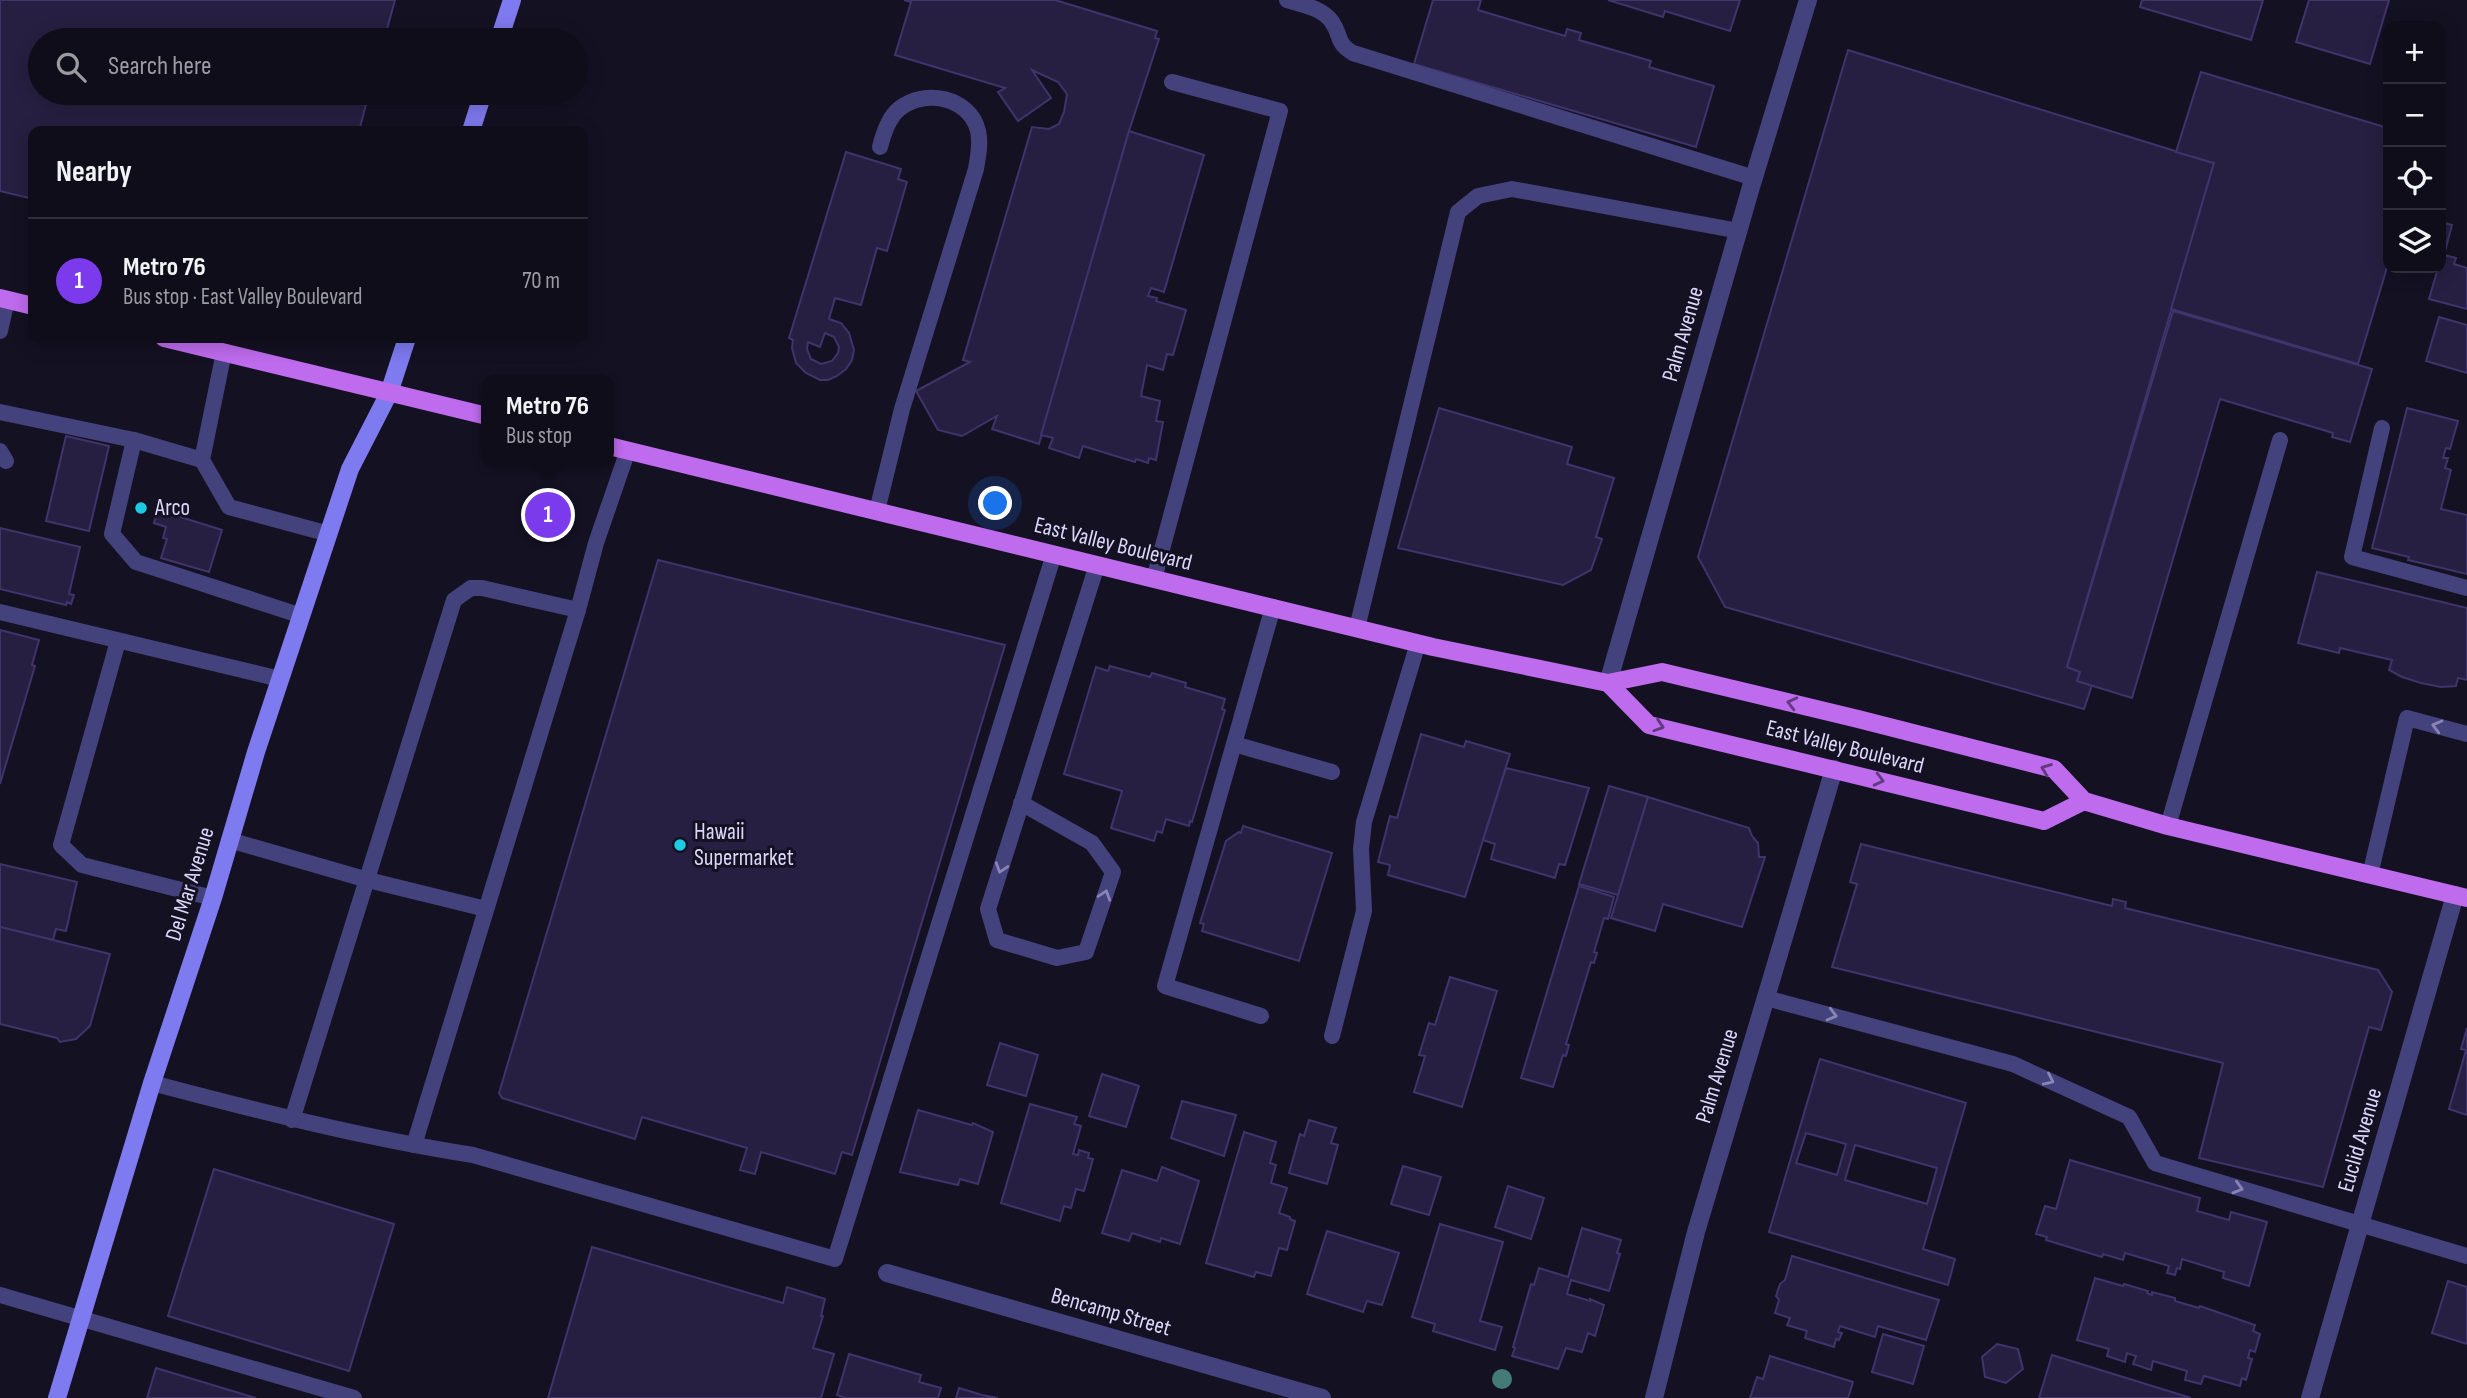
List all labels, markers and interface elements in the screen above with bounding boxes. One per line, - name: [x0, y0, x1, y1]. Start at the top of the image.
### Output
- map controls: [2383, 21, 2446, 273]
- button: +: [2383, 21, 2446, 84]
- search box: [28, 28, 588, 105]
- icon: search: [52, 48, 90, 86]
- text: Search here: [108, 51, 211, 82]
- button: −: [2383, 84, 2446, 147]
- button: locate: [2383, 147, 2446, 210]
- text: Nearby: [56, 154, 132, 190]
- button: layers: [2383, 210, 2446, 273]
- text: Metro 76: [123, 252, 206, 283]
- text: 1: [74, 267, 84, 295]
- text: 70 m: [522, 267, 560, 295]
- text: Bus stop · East Valley Boulevard: [123, 283, 362, 311]
- street label: Palm Avenue: [1656, 283, 1710, 385]
- popup: [481, 375, 614, 466]
- text: Metro 76: [506, 391, 589, 422]
- text: Bus stop: [506, 422, 572, 450]
- your location: [978, 486, 1012, 520]
- pin: 1: [525, 489, 571, 541]
- place label: Arco: [154, 494, 190, 522]
- marker: Arco: [133, 500, 149, 516]
- street label: East Valley Boulevard: [1031, 511, 1195, 577]
- one-way arrow: [1786, 697, 1798, 711]
- street label: East Valley Boulevard: [1763, 714, 1927, 780]
- one-way arrow: [1652, 718, 1664, 732]
- one-way arrow: [2431, 720, 2443, 734]
- one-way arrow: [2041, 763, 2053, 777]
- one-way arrow: [1873, 772, 1885, 787]
- place label: Hawaii Supermarket: [694, 818, 794, 872]
- street label: Del Mar Avenue: [159, 824, 221, 944]
- marker: Hawaii Supermarket: [672, 837, 688, 853]
- one-way arrow: [994, 862, 1009, 874]
- one-way arrow: [1097, 890, 1111, 902]
- one-way arrow: [1826, 1007, 1838, 1021]
- street label: Palm Avenue: [1689, 1025, 1745, 1127]
- one-way arrow: [2042, 1072, 2055, 1086]
- street label: Euclid Avenue: [2332, 1085, 2388, 1195]
- one-way arrow: [2232, 1179, 2244, 1194]
- street label: Bencamp Street: [1048, 1282, 1174, 1342]

